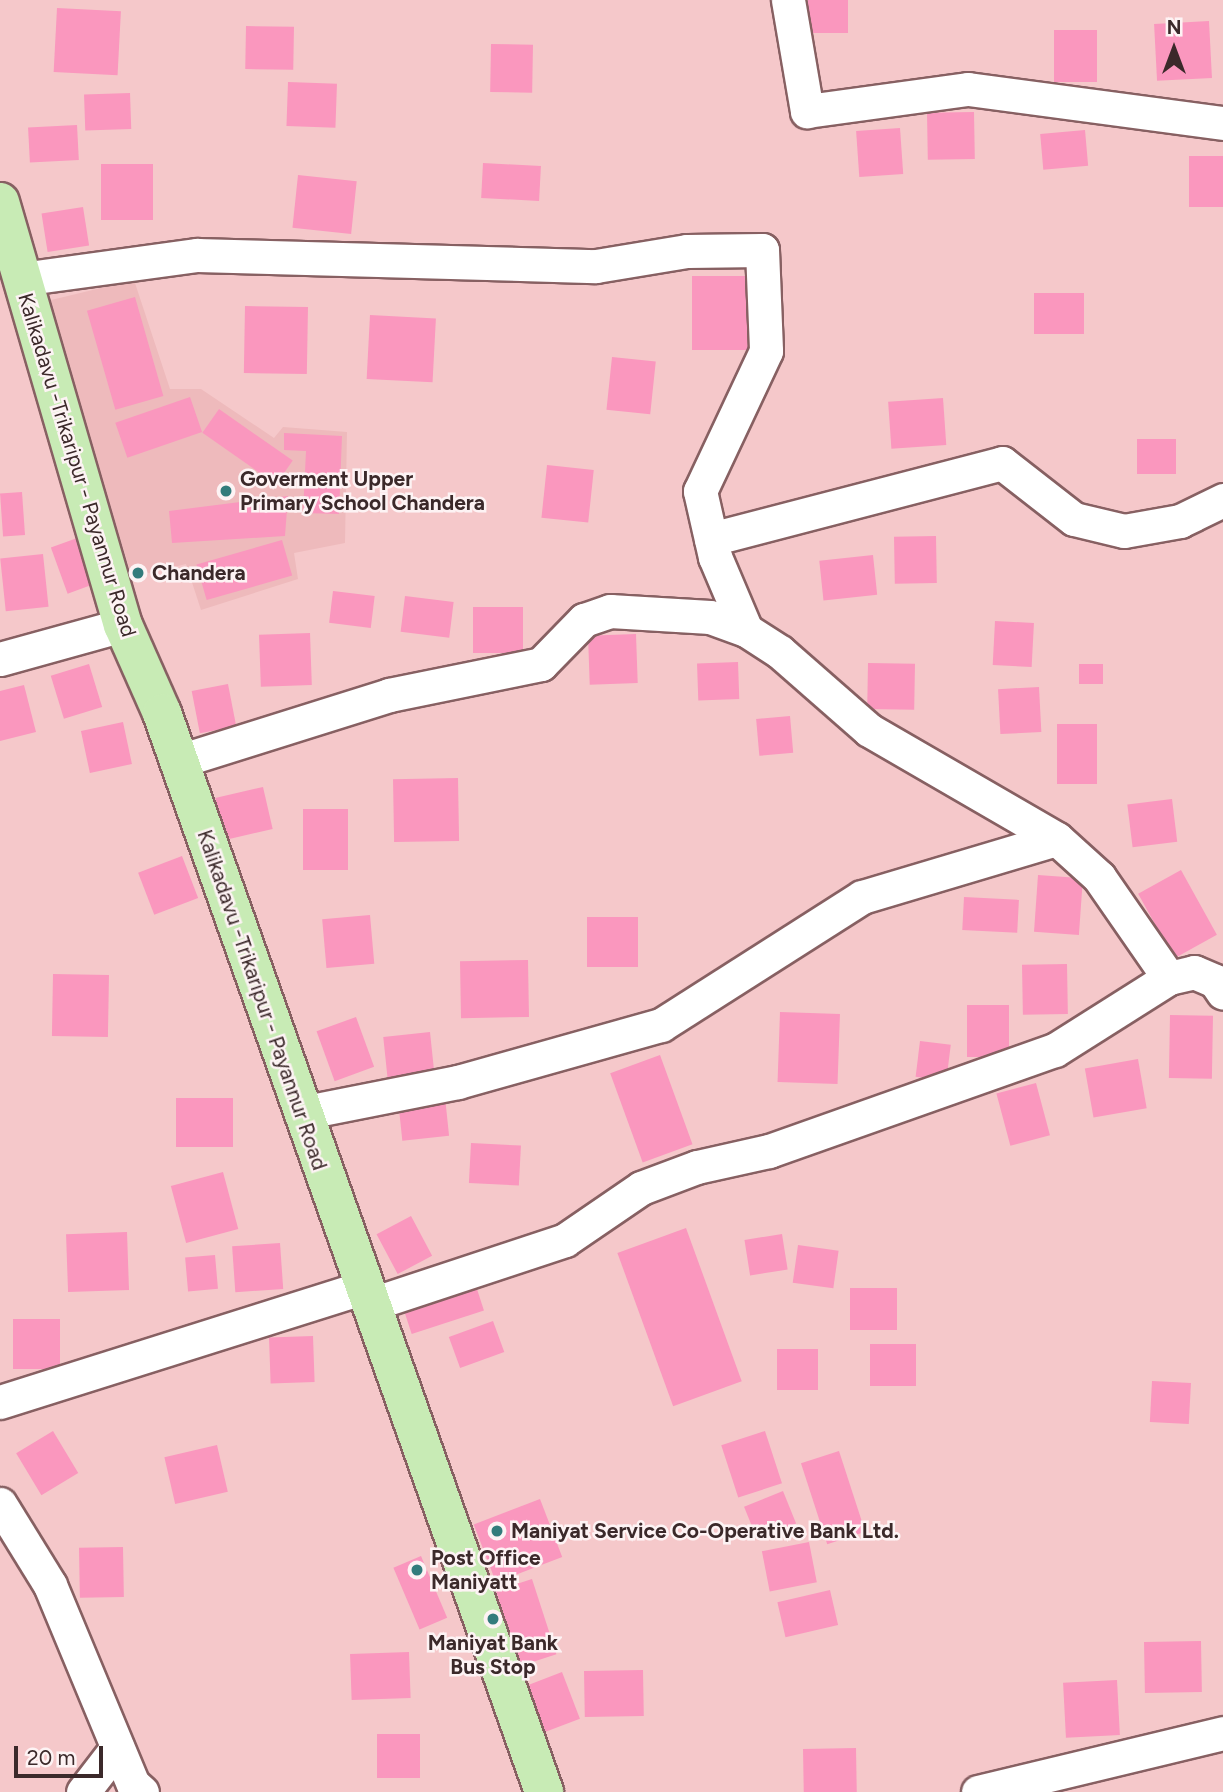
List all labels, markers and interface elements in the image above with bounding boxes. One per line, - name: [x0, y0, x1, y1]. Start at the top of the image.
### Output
- north arrow: [1139, 14, 1209, 84]
- text: N: [1167, 16, 1181, 39]
- street label: Kalikadavu -Trikaripur - Payannur Road: [13, 290, 141, 640]
- place label: Goverment Upper Primary School Chandera: [240, 466, 485, 516]
- marker: Goverment Upper Primary School Chandera: [218, 483, 234, 499]
- place label: Chandera: [152, 560, 246, 586]
- marker: Chandera: [130, 565, 146, 581]
- street label: Kalikadavu -Trikaripur - Payannur Road: [192, 827, 332, 1173]
- place label: Maniyat Service Co-Operative Bank Ltd.: [511, 1518, 899, 1544]
- marker: Maniyat Service Co-Operative Bank Ltd.: [489, 1523, 505, 1539]
- place label: Post Office Maniyatt: [431, 1545, 541, 1595]
- marker: Post Office Maniyatt: [409, 1562, 425, 1578]
- marker: Maniyat Bank Bus Stop: [485, 1611, 501, 1627]
- place label: Maniyat Bank Bus Stop: [428, 1630, 558, 1680]
- scale bar: [18, 1732, 107, 1776]
- text: 20 m: [27, 1745, 75, 1770]

